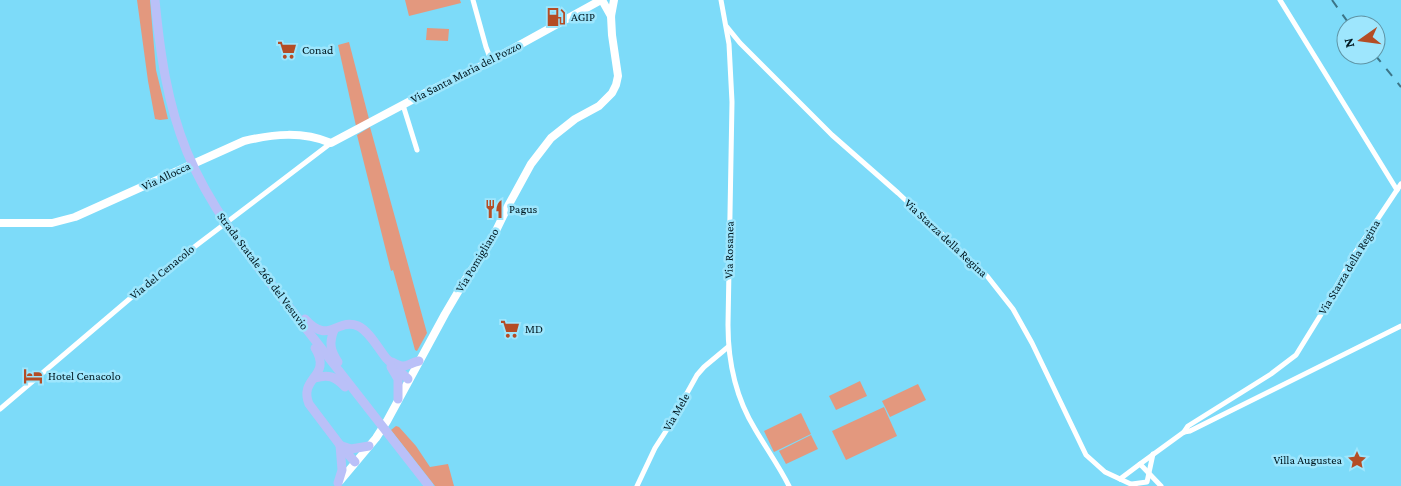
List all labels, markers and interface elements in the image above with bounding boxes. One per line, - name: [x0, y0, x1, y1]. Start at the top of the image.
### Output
- fuel station icon: AGIP: [545, 6, 567, 28]
- place label: AGIP: [571, 10, 595, 24]
- north arrow: [1336, 15, 1386, 65]
- text: N: [1339, 36, 1357, 50]
- street label: Via Santa Maria del Pozzo: [408, 38, 524, 106]
- supermarket icon: Conad: [276, 39, 298, 61]
- place label: Conad: [302, 43, 334, 57]
- street label: Via Allocca: [139, 158, 193, 193]
- street label: Via Starza della Regina: [902, 196, 991, 280]
- restaurant icon: Pagus: [483, 198, 505, 220]
- place label: Pagus: [509, 202, 538, 216]
- street label: Strada Statale 268 del Vesuvio: [214, 210, 312, 332]
- street label: Via Starza della Regina: [1315, 217, 1383, 317]
- street label: Via Rosanea: [721, 221, 737, 279]
- street label: Via Pomigliano: [452, 225, 502, 295]
- street label: Via del Cenacolo: [127, 242, 197, 302]
- supermarket icon: MD: [499, 318, 521, 340]
- place label: MD: [525, 322, 543, 336]
- hotel icon: Hotel Cenacolo: [22, 365, 44, 387]
- place label: Hotel Cenacolo: [48, 369, 121, 383]
- street label: Via Mele: [660, 391, 692, 433]
- place icon: Villa Augustea: [1346, 449, 1368, 471]
- place label: Villa Augustea: [1273, 453, 1342, 467]

